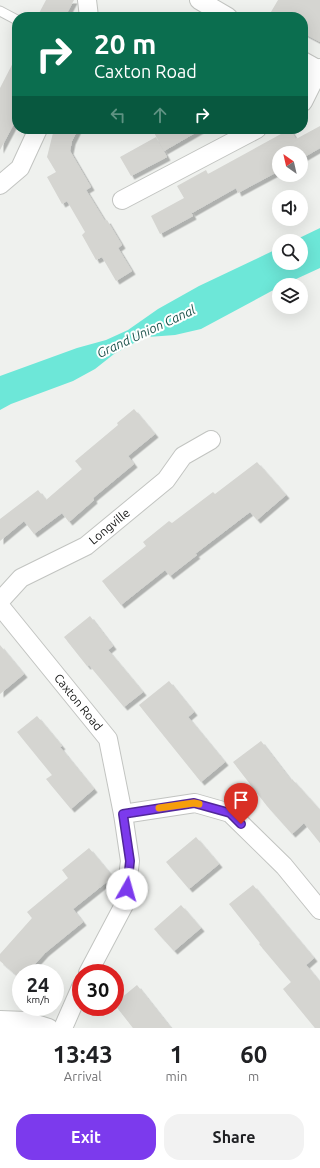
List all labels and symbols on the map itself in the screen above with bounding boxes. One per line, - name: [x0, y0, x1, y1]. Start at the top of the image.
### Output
- north arrow: [272, 146, 308, 182]
- water label: Grand Union Canal: [95, 302, 198, 360]
- street label: Longville: [86, 506, 132, 547]
- street label: Caxton Road: [52, 671, 105, 733]
- pin: [224, 783, 258, 824]
- position arrow: [106, 868, 148, 910]
- speed limit sign: 30: [72, 964, 124, 1016]

